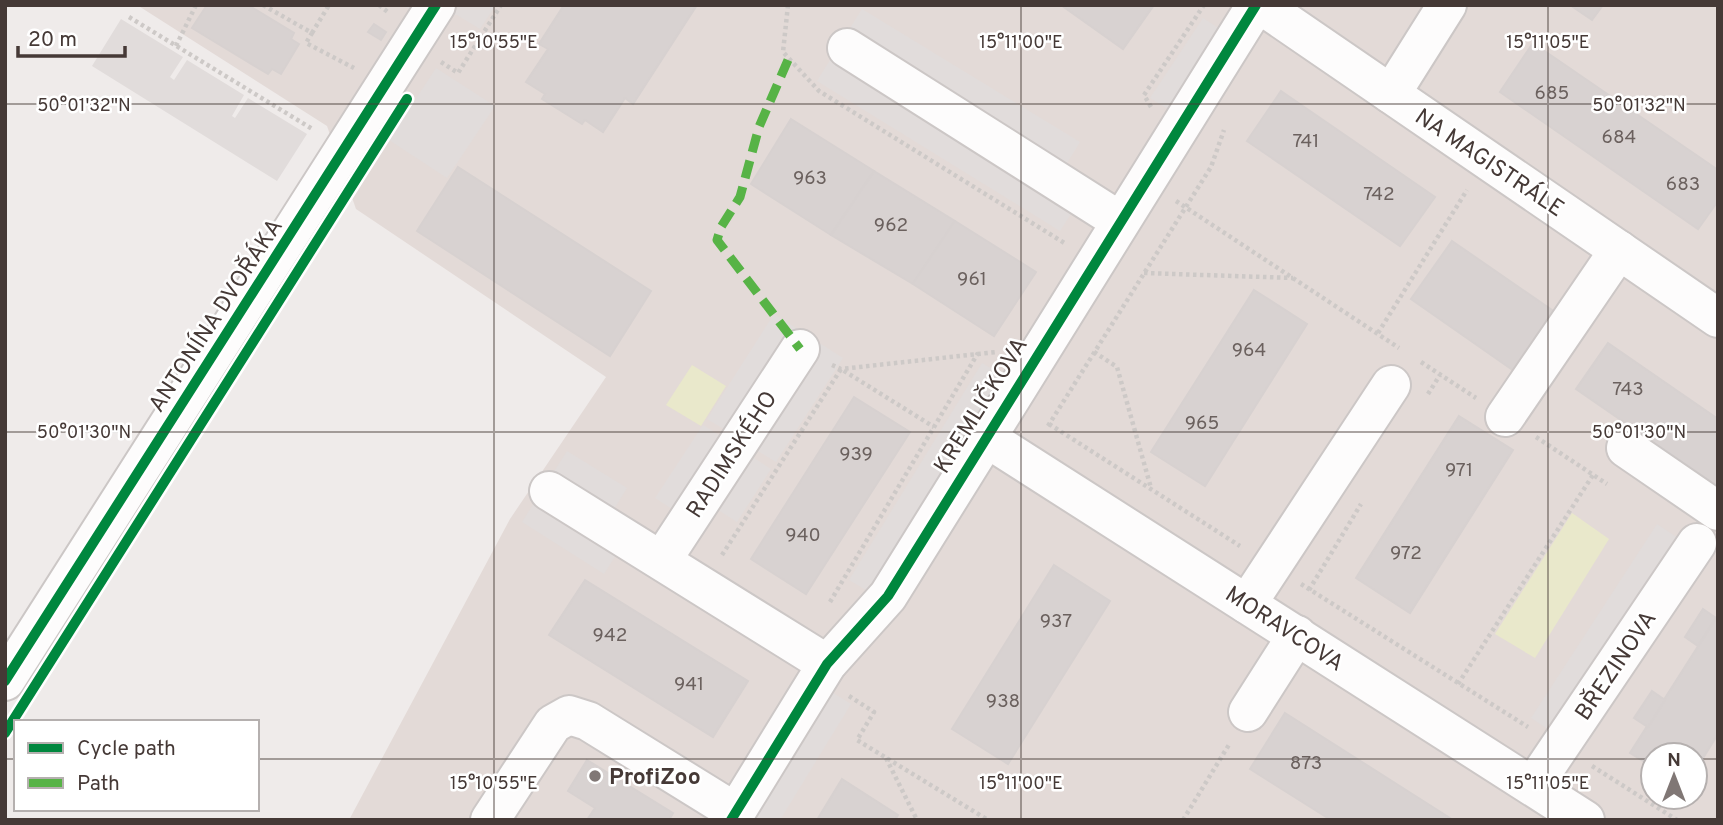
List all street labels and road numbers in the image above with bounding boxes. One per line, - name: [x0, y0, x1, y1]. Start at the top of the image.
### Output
- street label: NA MAGISTRÁLE: [1408, 103, 1569, 225]
- street label: ANTONÍNA DVOŘÁKA: [143, 213, 291, 419]
- street label: KREMLIČKOVA: [927, 332, 1035, 480]
- street label: RADIMSKÉHO: [680, 386, 785, 524]
- street label: MORAVCOVA: [1219, 581, 1349, 679]
- street label: BŘEZINOVA: [1569, 606, 1664, 727]

